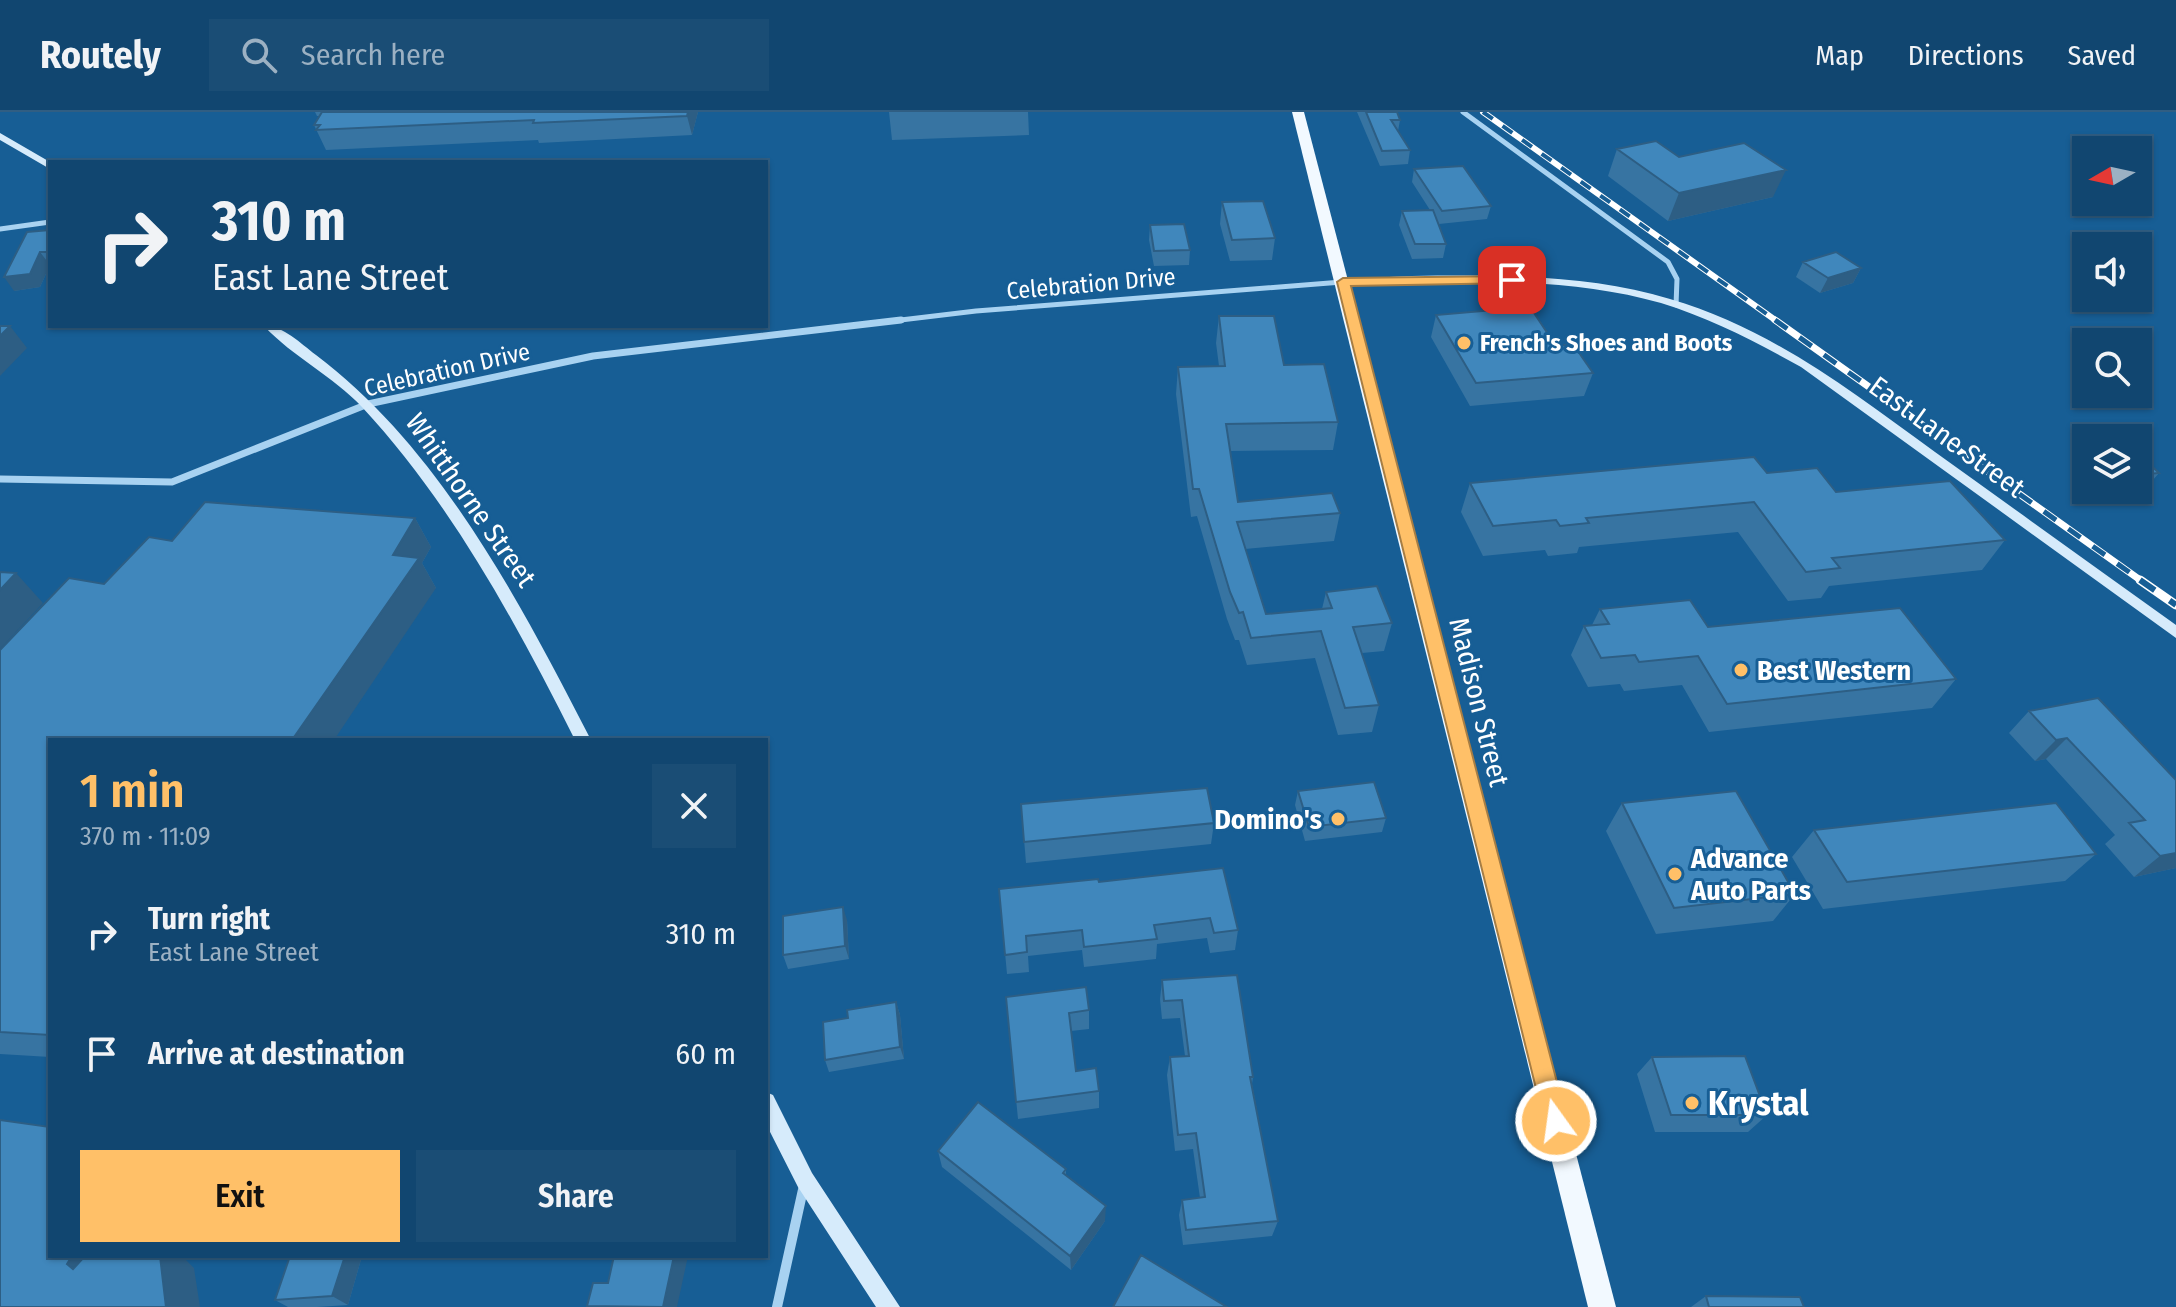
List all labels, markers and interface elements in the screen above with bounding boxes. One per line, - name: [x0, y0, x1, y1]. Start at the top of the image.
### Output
- search box: [209, 19, 769, 91]
- text: Routely: [40, 32, 161, 78]
- icon: search: [237, 33, 281, 77]
- text: Search here: [301, 37, 445, 73]
- text: Map: [1815, 39, 1864, 72]
- text: Directions: [1908, 39, 2024, 72]
- text: Saved: [2068, 39, 2136, 72]
- north arrow: [2072, 136, 2152, 216]
- map controls: [2072, 136, 2152, 504]
- text: 310 m: [212, 188, 346, 255]
- icon: right: [80, 192, 184, 296]
- button: sound: [2072, 232, 2152, 312]
- pin: [1478, 246, 1546, 314]
- text: East Lane Street: [212, 256, 449, 300]
- icon: arrive: [1490, 258, 1534, 302]
- street label: Celebration Drive: [1005, 263, 1177, 305]
- button: search: [2072, 328, 2152, 408]
- place label: French's Shoes and Boots: [1480, 329, 1733, 357]
- marker: French's Shoes and Boots: [1455, 334, 1473, 352]
- street label: Celebration Drive: [361, 337, 533, 403]
- street label: East Lane Street: [1863, 370, 2032, 505]
- street label: Whitthorne Street: [399, 407, 544, 594]
- button: layers: [2072, 424, 2152, 504]
- street label: Madison Street: [1442, 614, 1516, 791]
- place label: Best Western: [1757, 654, 1911, 687]
- marker: Best Western: [1732, 661, 1750, 679]
- text: 1 min: [80, 762, 185, 820]
- button: close: [652, 764, 736, 848]
- place label: Domino's: [1214, 803, 1322, 836]
- marker: Domino's: [1329, 810, 1347, 828]
- text: 370 m · 11:09: [80, 821, 211, 852]
- place label: Advance Auto Parts: [1690, 842, 1811, 907]
- marker: Advance Auto Parts: [1666, 865, 1684, 883]
- text: Turn right: [148, 901, 270, 937]
- icon: right: [80, 912, 124, 956]
- text: 310 m: [666, 916, 736, 952]
- text: East Lane Street: [148, 937, 319, 968]
- icon: arrive: [80, 1032, 124, 1076]
- text: Arrive at destination: [148, 1036, 405, 1072]
- text: 60 m: [675, 1036, 736, 1072]
- position arrow: [1514, 1079, 1598, 1163]
- place label: Krystal: [1708, 1083, 1809, 1124]
- marker: Krystal: [1683, 1094, 1701, 1112]
- button: Exit: [80, 1150, 400, 1242]
- button: Share: [416, 1150, 736, 1242]

